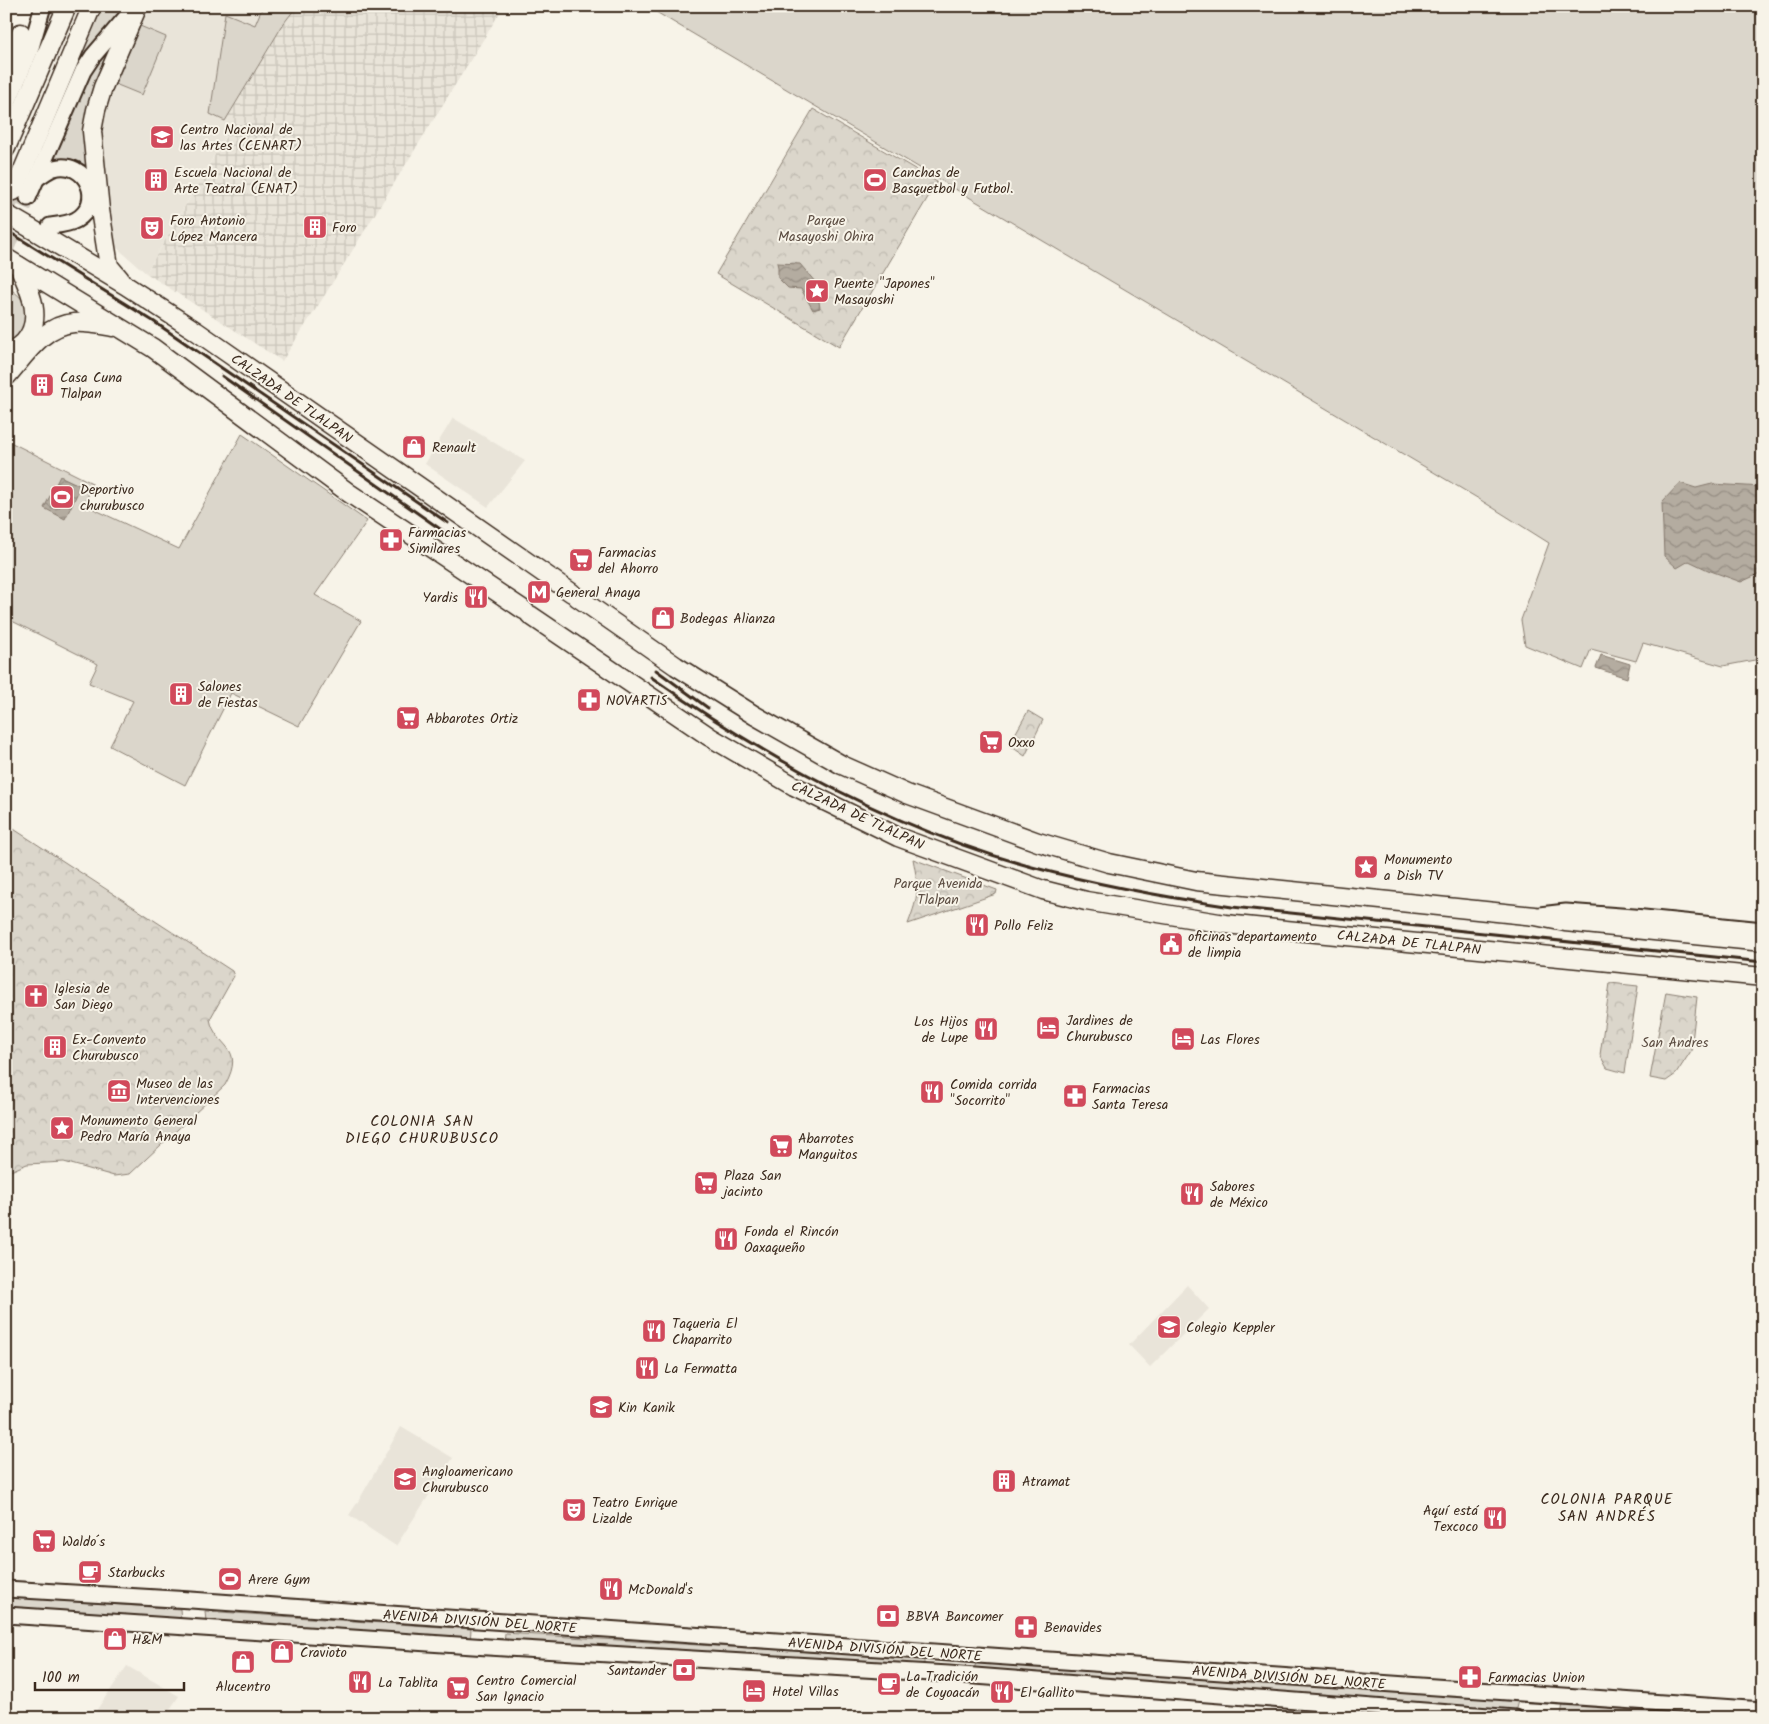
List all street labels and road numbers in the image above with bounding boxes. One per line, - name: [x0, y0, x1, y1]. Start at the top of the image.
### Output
- street label: CALZADA DE TLALPAN: [226, 348, 357, 450]
- street label: CALZADA DE TLALPAN: [787, 775, 928, 857]
- street label: CALZADA DE TLALPAN: [1336, 924, 1482, 962]
- street label: AVENIDA DIVISIÓN DEL NORTE: [382, 1604, 578, 1640]
- street label: AVENIDA DIVISIÓN DEL NORTE: [787, 1632, 983, 1668]
- street label: AVENIDA DIVISIÓN DEL NORTE: [1191, 1660, 1387, 1696]

